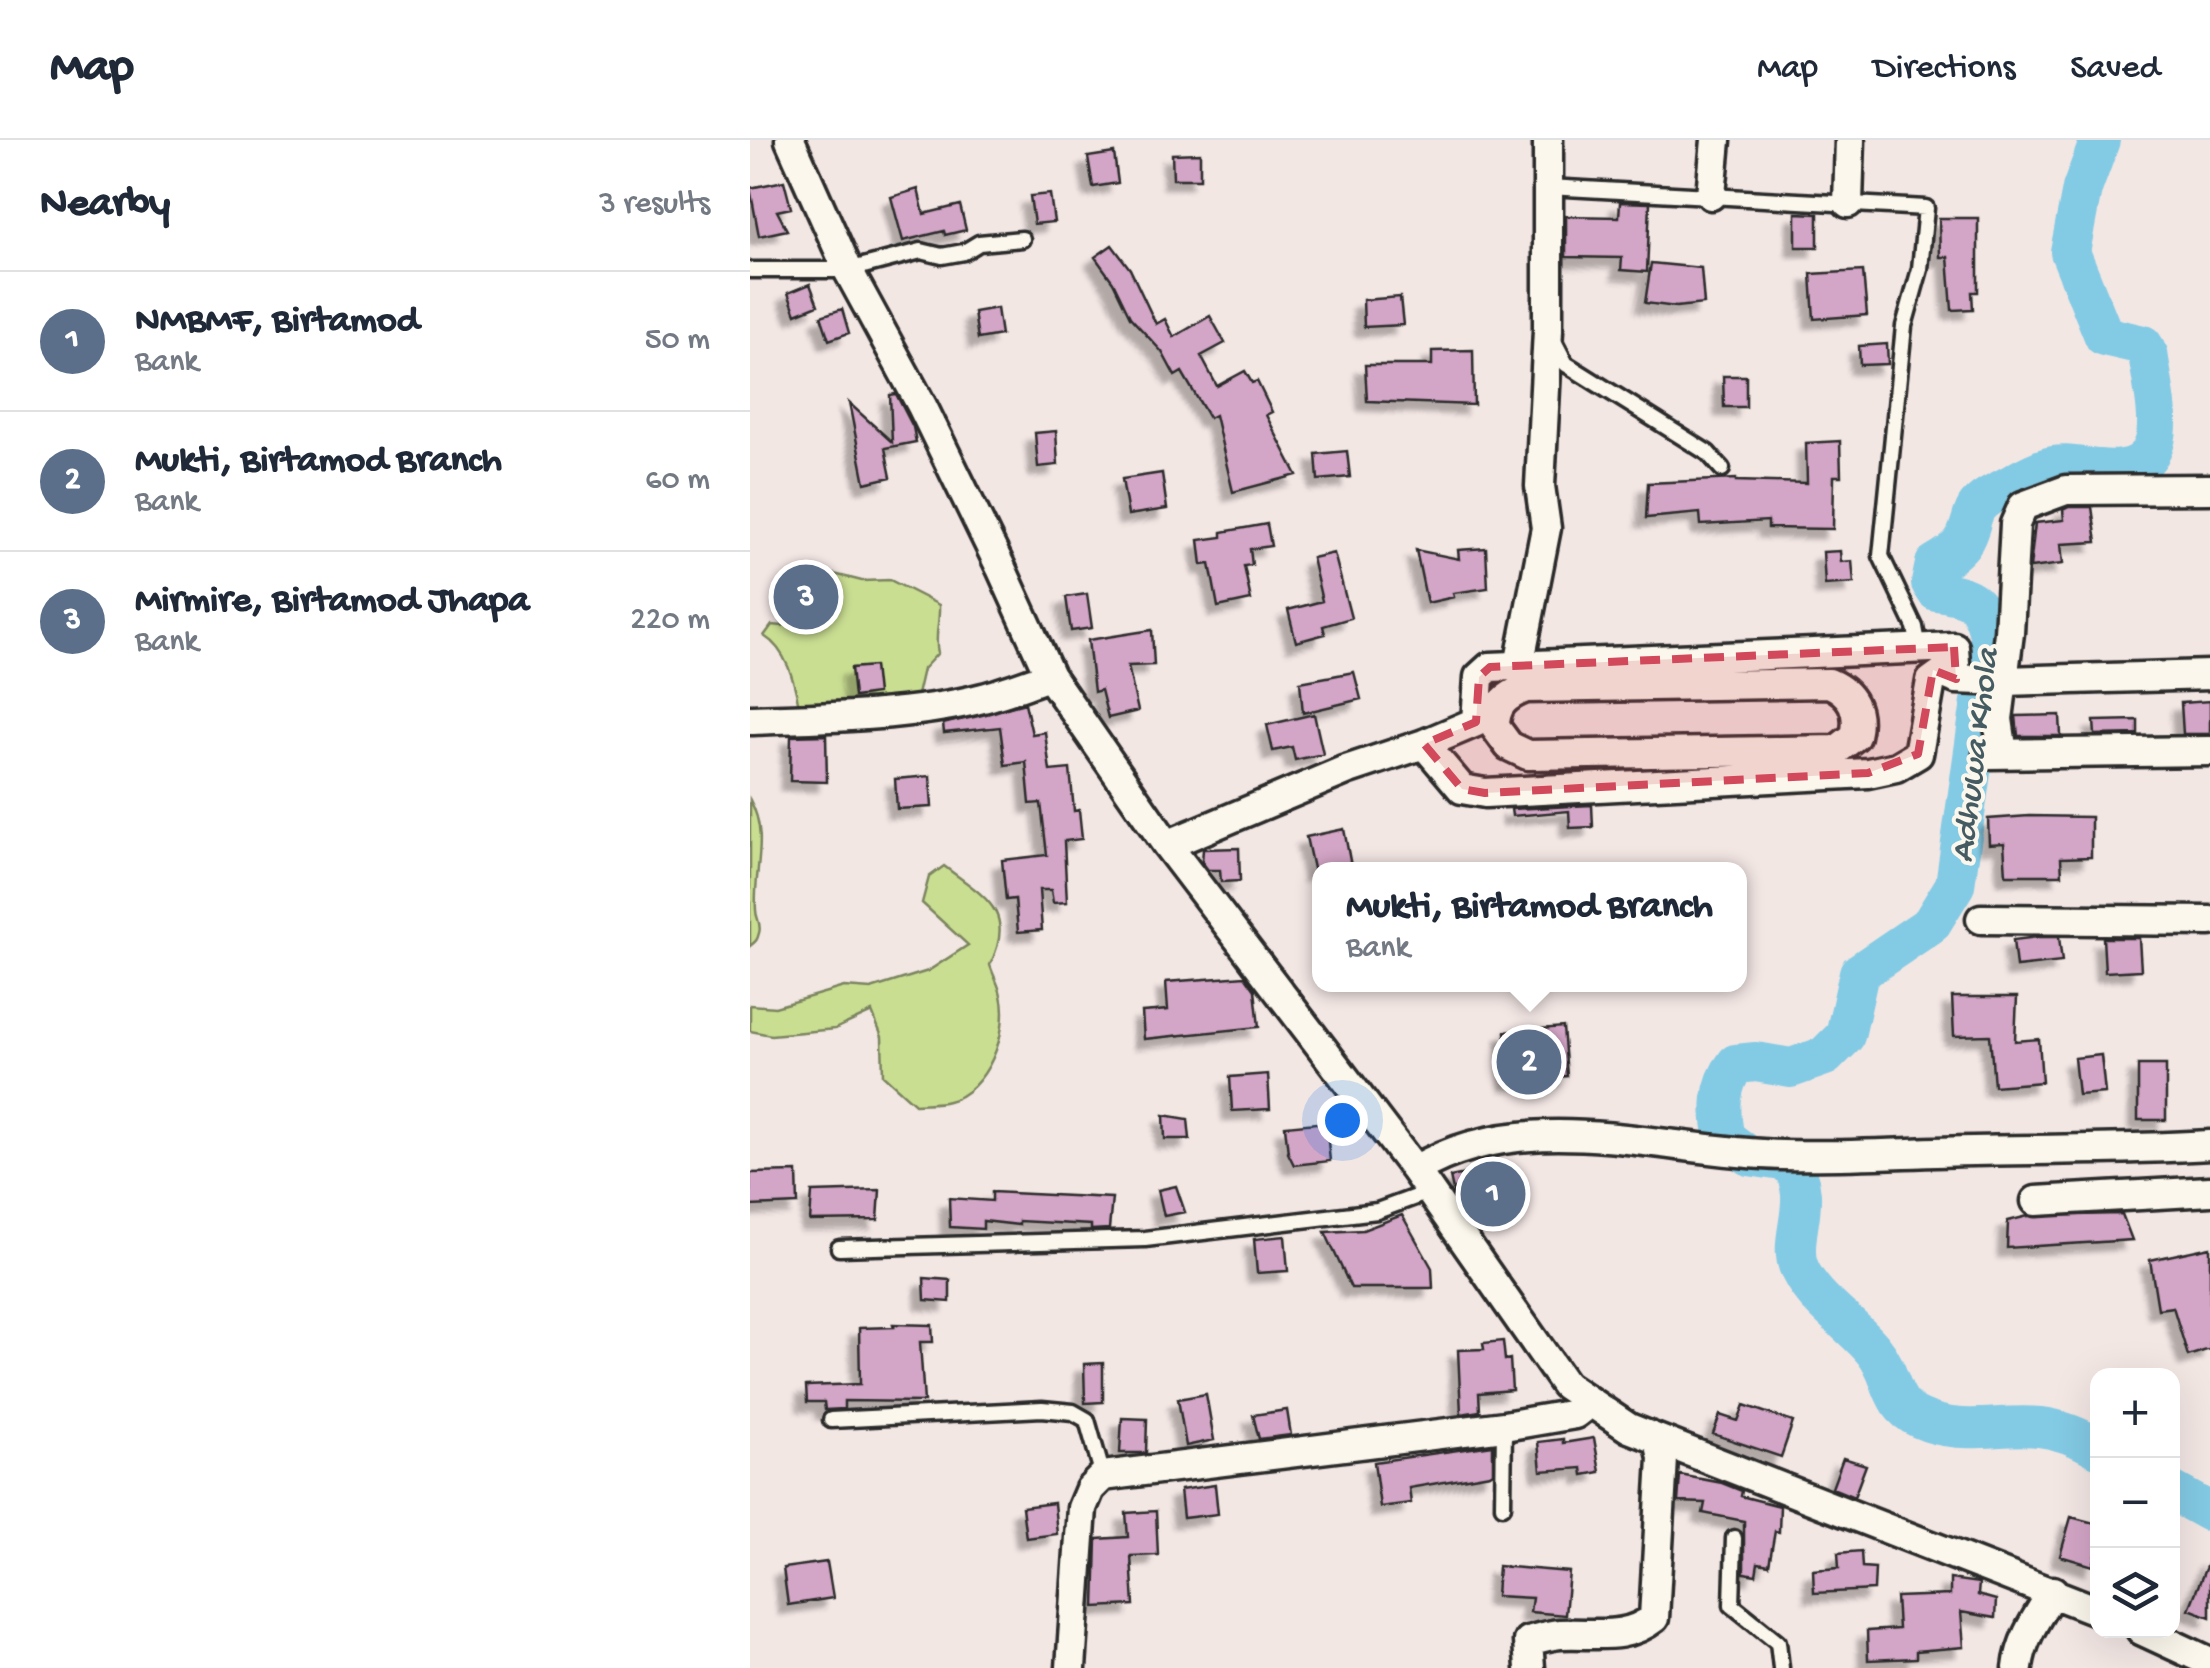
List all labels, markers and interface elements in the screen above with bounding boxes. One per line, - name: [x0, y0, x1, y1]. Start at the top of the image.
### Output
- text: Map: [50, 41, 134, 98]
- text: Map: [1757, 49, 1818, 90]
- text: Directions: [1873, 49, 2015, 90]
- text: Saved: [2070, 49, 2160, 90]
- text: Nearby: [40, 181, 170, 230]
- text: 3 results: [599, 186, 710, 224]
- text: NMBMF, Birtamod: [135, 300, 419, 344]
- text: 1: [66, 322, 79, 360]
- text: 50 m: [645, 322, 710, 360]
- text: Bank: [135, 344, 199, 382]
- text: Mukti, Birtamod Branch: [135, 440, 502, 484]
- text: 2: [65, 462, 80, 500]
- text: 60 m: [645, 462, 710, 500]
- text: Bank: [135, 484, 199, 522]
- pin: 3: [773, 560, 838, 634]
- text: Mirmire, Birtamod Jhapa: [135, 580, 529, 624]
- text: 3: [64, 602, 81, 640]
- text: 220 m: [630, 602, 710, 640]
- text: Bank: [135, 624, 199, 662]
- water label: Adhuwa Khola: [1944, 644, 2011, 865]
- popup: [1312, 862, 1747, 992]
- text: Mukti, Birtamod Branch: [1346, 886, 1713, 930]
- text: Bank: [1346, 930, 1410, 968]
- pin: 2: [1496, 1024, 1562, 1100]
- your location: [1317, 1095, 1368, 1146]
- pin: 1: [1460, 1156, 1526, 1232]
- map controls: [2090, 1368, 2180, 1638]
- button: +: [2090, 1368, 2180, 1458]
- button: −: [2090, 1458, 2180, 1548]
- button: layers: [2090, 1548, 2180, 1638]

